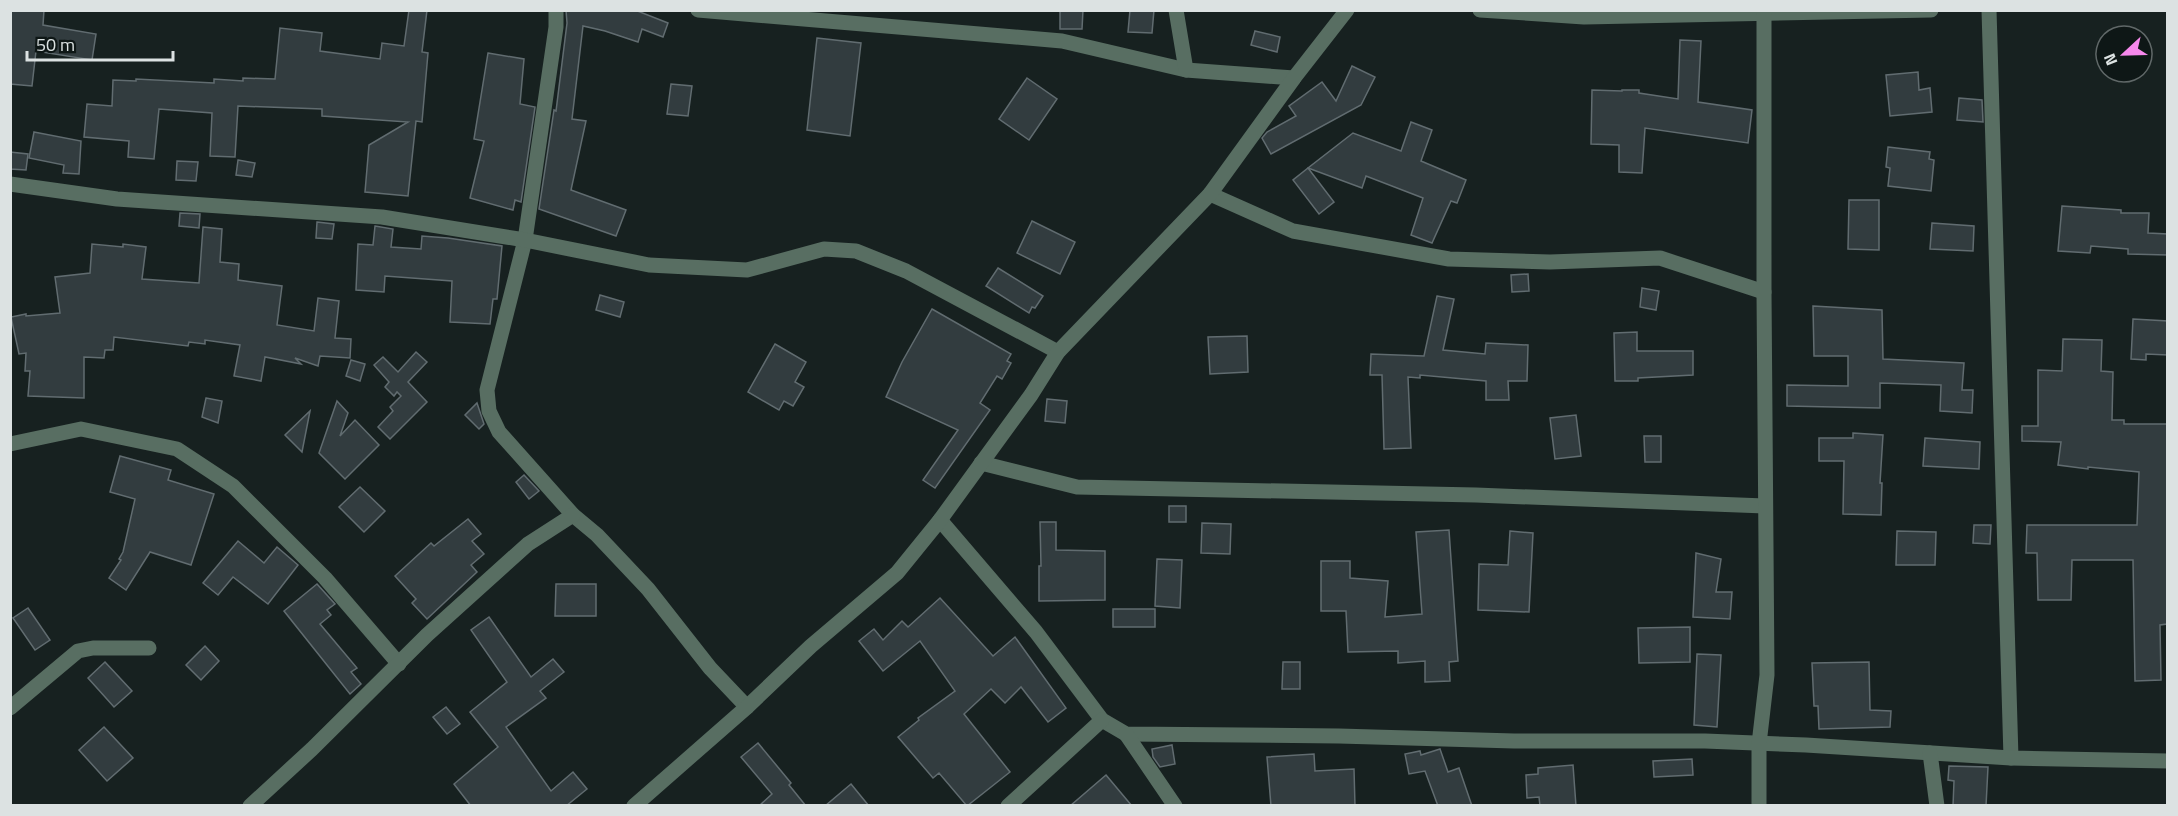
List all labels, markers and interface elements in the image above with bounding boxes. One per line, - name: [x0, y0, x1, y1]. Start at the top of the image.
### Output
- scale bar: [27, 24, 172, 62]
- north arrow: [2094, 24, 2154, 84]
- text: 50 m: [36, 31, 75, 58]
- text: N: [2097, 50, 2123, 69]

